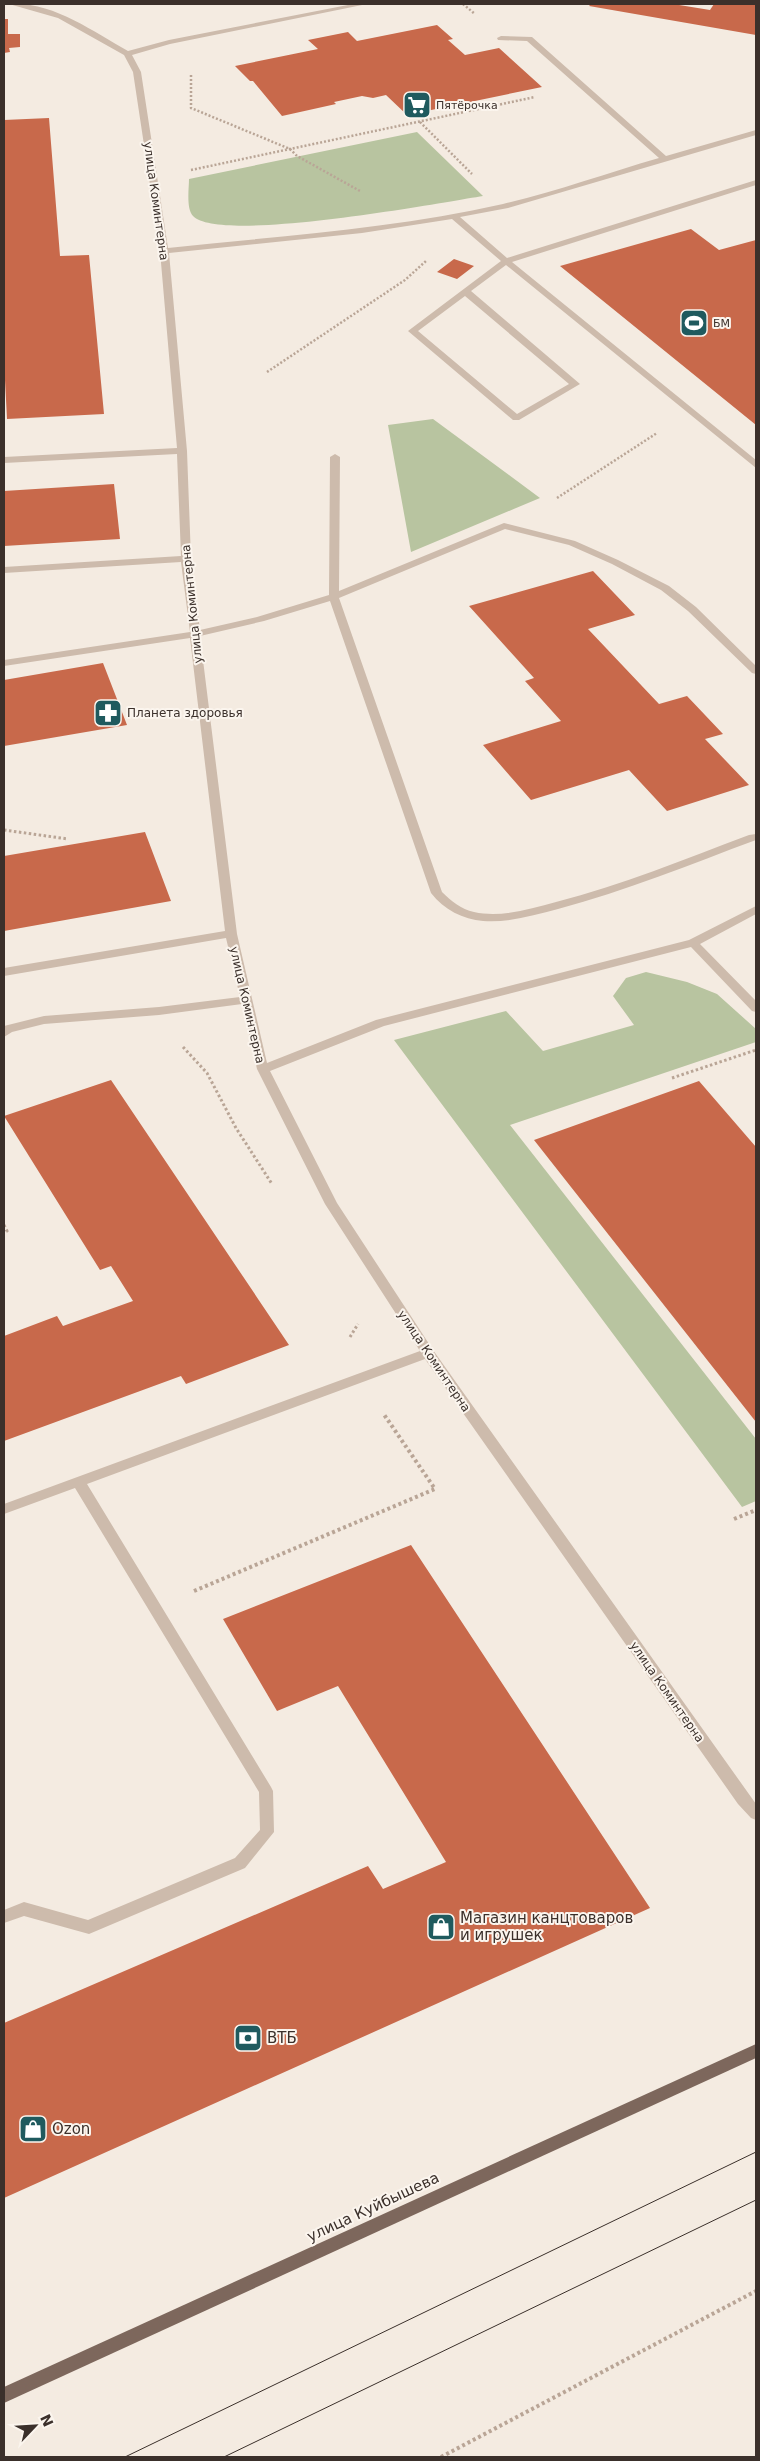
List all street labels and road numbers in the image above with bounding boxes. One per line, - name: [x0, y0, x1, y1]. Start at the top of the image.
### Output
- street label: улица Коминтерна: [141, 141, 171, 261]
- street label: улица Коминтерна: [179, 544, 205, 664]
- street label: улица Коминтерна: [227, 945, 267, 1065]
- street label: улица Коминтерна: [395, 1307, 473, 1415]
- street label: улица Коминтерна: [627, 1639, 707, 1745]
- street label: улица Куйбышева: [304, 2168, 442, 2246]

